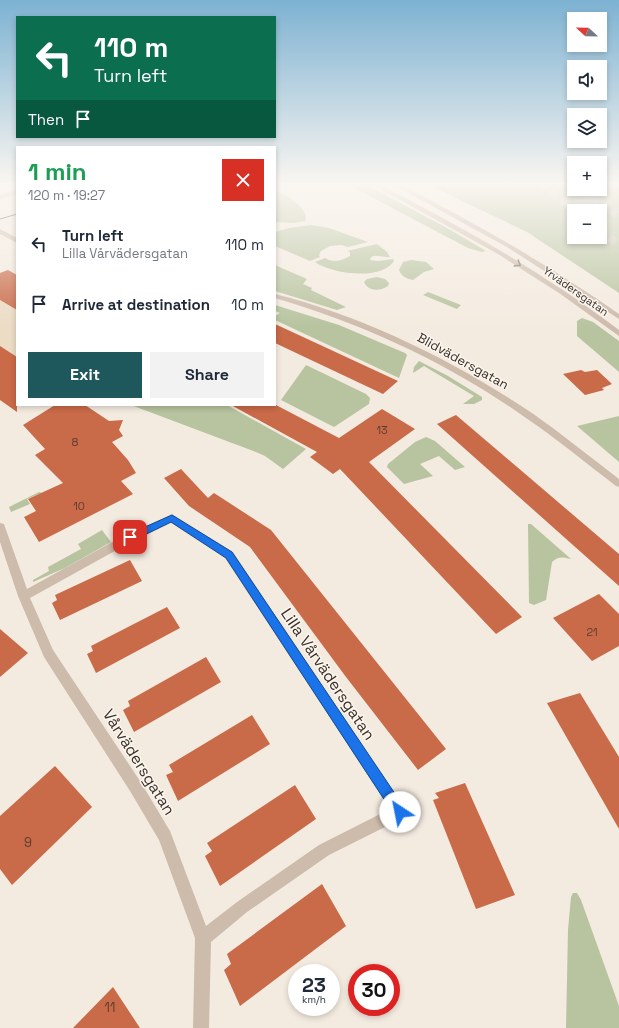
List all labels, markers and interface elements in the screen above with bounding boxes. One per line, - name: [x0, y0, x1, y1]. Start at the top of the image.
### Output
- north arrow: [567, 12, 607, 52]
- map controls: [567, 12, 607, 244]
- text: 110 m: [94, 29, 168, 65]
- icon: left: [28, 32, 80, 84]
- button: sound: [567, 60, 607, 100]
- text: Turn left: [94, 64, 167, 87]
- icon: arrive: [72, 108, 94, 130]
- button: layers: [567, 108, 607, 148]
- text: Then: [28, 110, 64, 129]
- text: 1 min: [28, 156, 87, 187]
- button: +: [567, 156, 607, 196]
- button: close: [222, 159, 264, 201]
- text: 120 m · 19:27: [28, 187, 105, 204]
- button: −: [567, 204, 607, 244]
- text: Turn left: [62, 226, 124, 245]
- icon: left: [28, 233, 50, 255]
- text: 110 m: [225, 235, 264, 254]
- text: Lilla Vårvädersgatan: [62, 245, 188, 262]
- one-way arrow: [514, 260, 521, 267]
- street label: Yrvädersgatan: [541, 263, 611, 319]
- icon: arrive: [28, 293, 50, 315]
- text: Arrive at destination: [62, 295, 210, 314]
- text: 10 m: [231, 295, 264, 314]
- street label: Blidvädersgatan: [414, 329, 512, 393]
- button: Exit: [28, 352, 142, 398]
- button: Share: [150, 352, 264, 398]
- house number: 13: [376, 423, 388, 437]
- house number: 8: [72, 435, 79, 449]
- house number: 10: [73, 499, 85, 513]
- pin: [113, 520, 147, 554]
- icon: arrive: [119, 526, 141, 548]
- street label: Lilla Vårvädersgatan: [276, 604, 380, 744]
- house number: 21: [586, 625, 598, 639]
- street label: Vårvädersgatan: [98, 705, 180, 819]
- position arrow: [379, 791, 421, 833]
- house number: 9: [24, 834, 32, 851]
- speed limit sign: 30: [348, 964, 400, 1016]
- text: 23: [302, 972, 326, 998]
- text: km/h: [302, 993, 326, 1006]
- house number: 11: [105, 999, 115, 1016]

